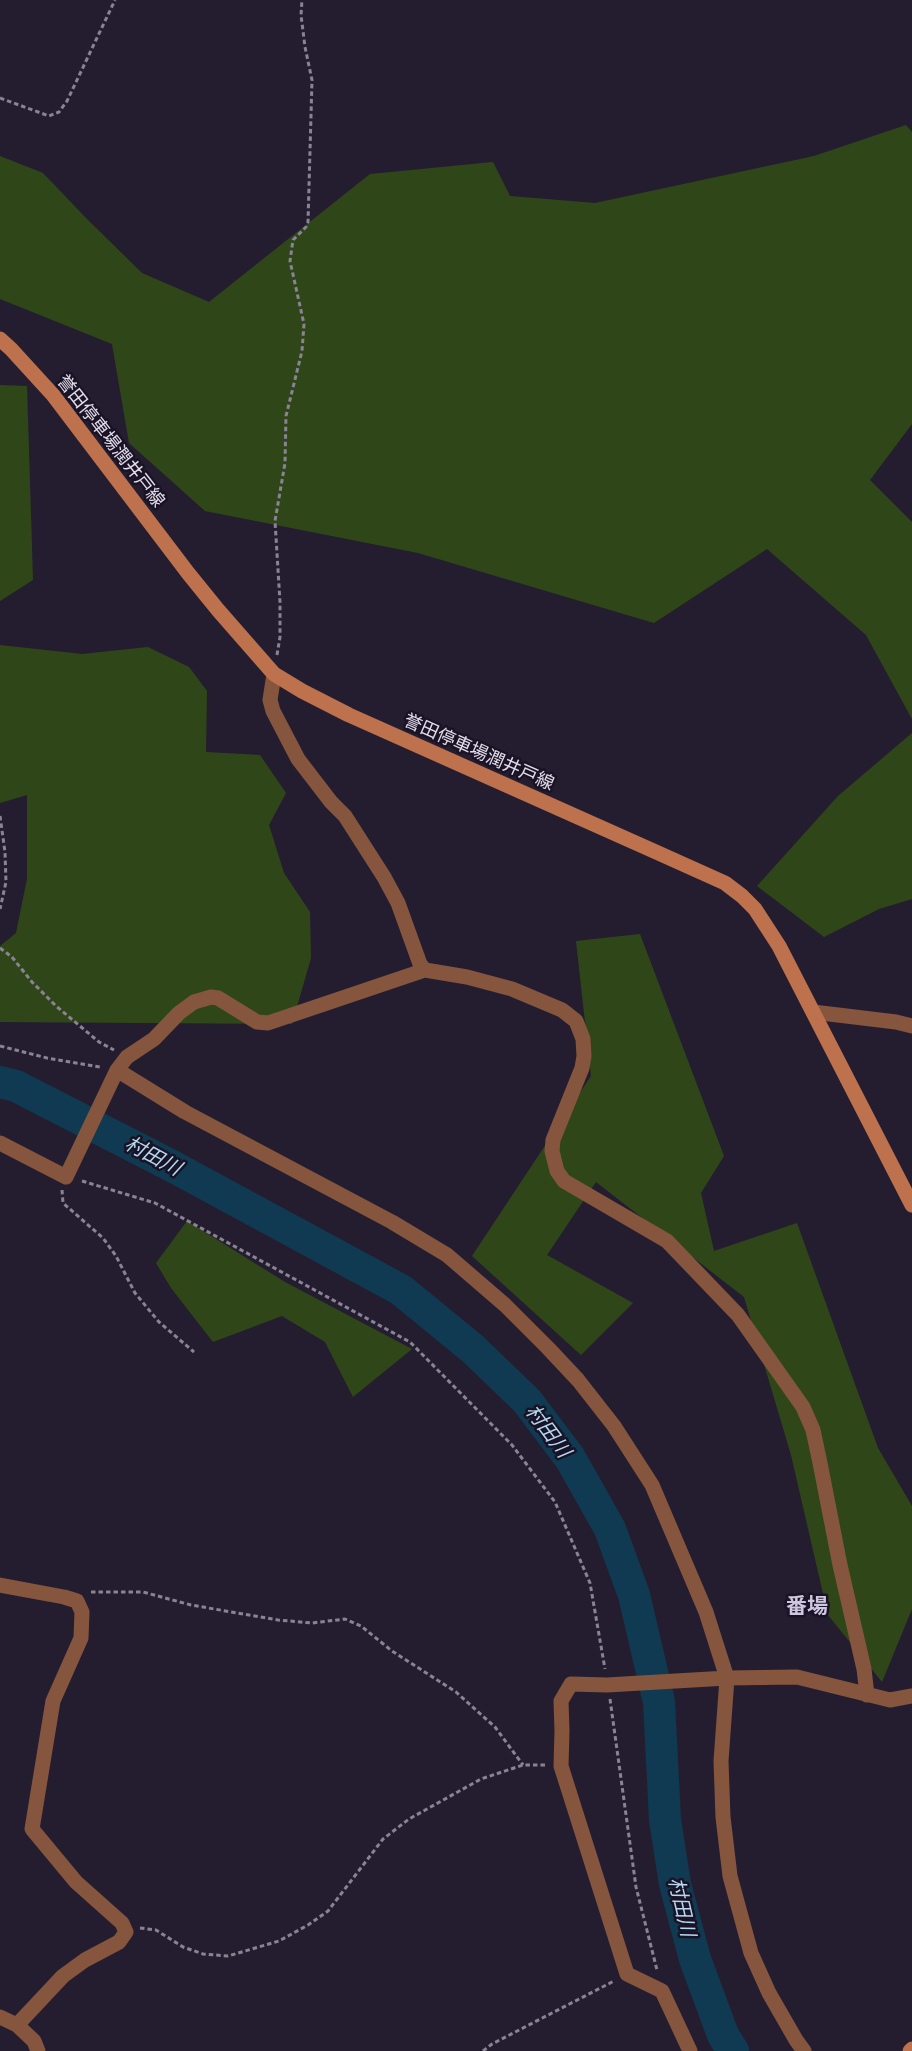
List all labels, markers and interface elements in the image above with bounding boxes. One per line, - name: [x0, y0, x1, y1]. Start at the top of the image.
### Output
- street label: 誉田停車場潤井戸線: [53, 371, 169, 511]
- street label: 誉田停車場潤井戸線: [401, 709, 557, 795]
- water label: 村田川: [121, 1131, 185, 1181]
- water label: 村田川: [520, 1400, 576, 1462]
- district label: 番場: [786, 1593, 828, 1619]
- water label: 村田川: [664, 1875, 700, 1939]

